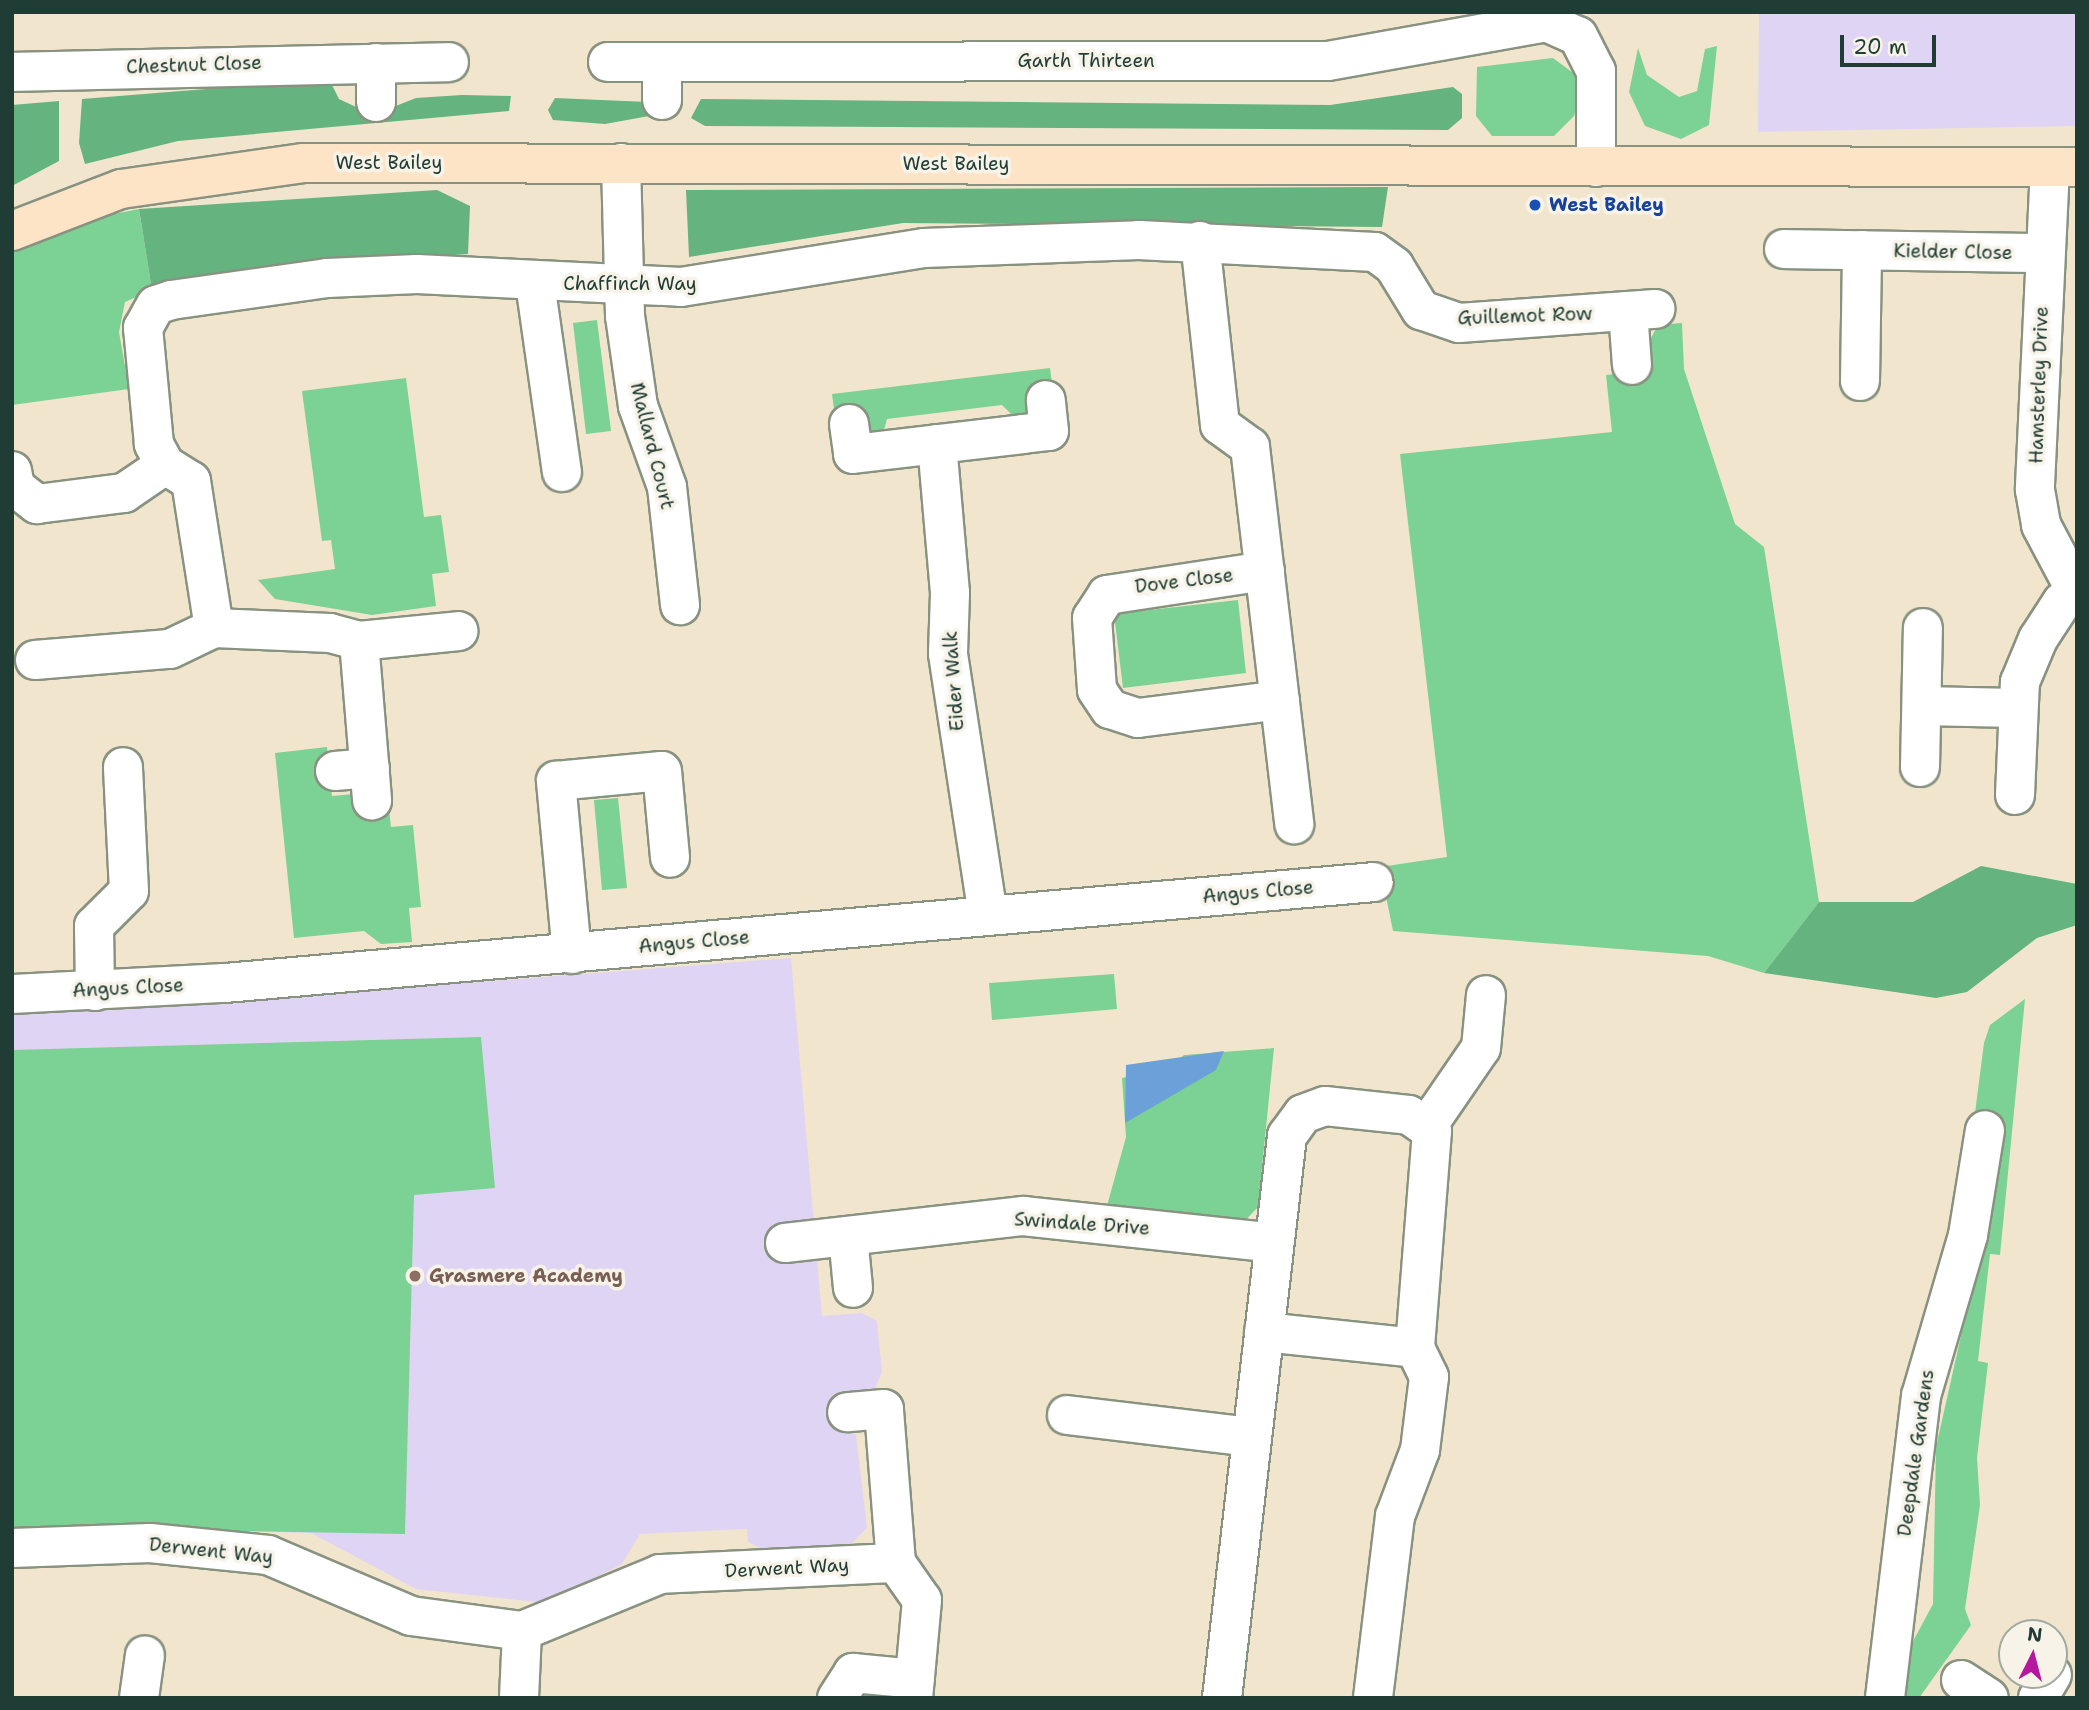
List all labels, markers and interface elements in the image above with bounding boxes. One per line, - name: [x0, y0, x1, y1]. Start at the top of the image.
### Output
- scale bar: [1844, 21, 1940, 65]
- text: 20 m: [1853, 33, 1907, 61]
- street label: Garth Thirteen: [1017, 50, 1155, 72]
- street label: Chestnut Close: [126, 51, 262, 79]
- street label: West Bailey: [336, 152, 442, 174]
- street label: West Bailey: [903, 153, 1009, 175]
- place label: West Bailey: [1549, 194, 1664, 216]
- marker: West Bailey: [1527, 197, 1543, 213]
- street label: Kielder Close: [1893, 240, 2013, 264]
- street label: Chaffinch Way: [563, 273, 697, 295]
- street label: Guillemot Row: [1457, 302, 1593, 330]
- street label: Hamsterley Drive: [2025, 306, 2053, 464]
- street label: Mallard Court: [625, 380, 679, 512]
- street label: Dove Close: [1134, 564, 1234, 598]
- street label: Eider Walk: [939, 630, 969, 732]
- street label: Angus Close: [1201, 876, 1315, 908]
- street label: Angus Close: [637, 926, 751, 958]
- street label: Angus Close: [72, 974, 184, 1002]
- street label: Swindale Drive: [1013, 1208, 1151, 1240]
- place label: Grasmere Academy: [429, 1265, 623, 1287]
- marker: Grasmere Academy: [407, 1268, 423, 1284]
- street label: Deepdale Gardens: [1893, 1368, 1939, 1538]
- street label: Derwent Way: [148, 1533, 274, 1569]
- street label: Derwent Way: [724, 1553, 850, 1583]
- north arrow: [1998, 1619, 2068, 1689]
- text: N: [2026, 1621, 2044, 1648]

